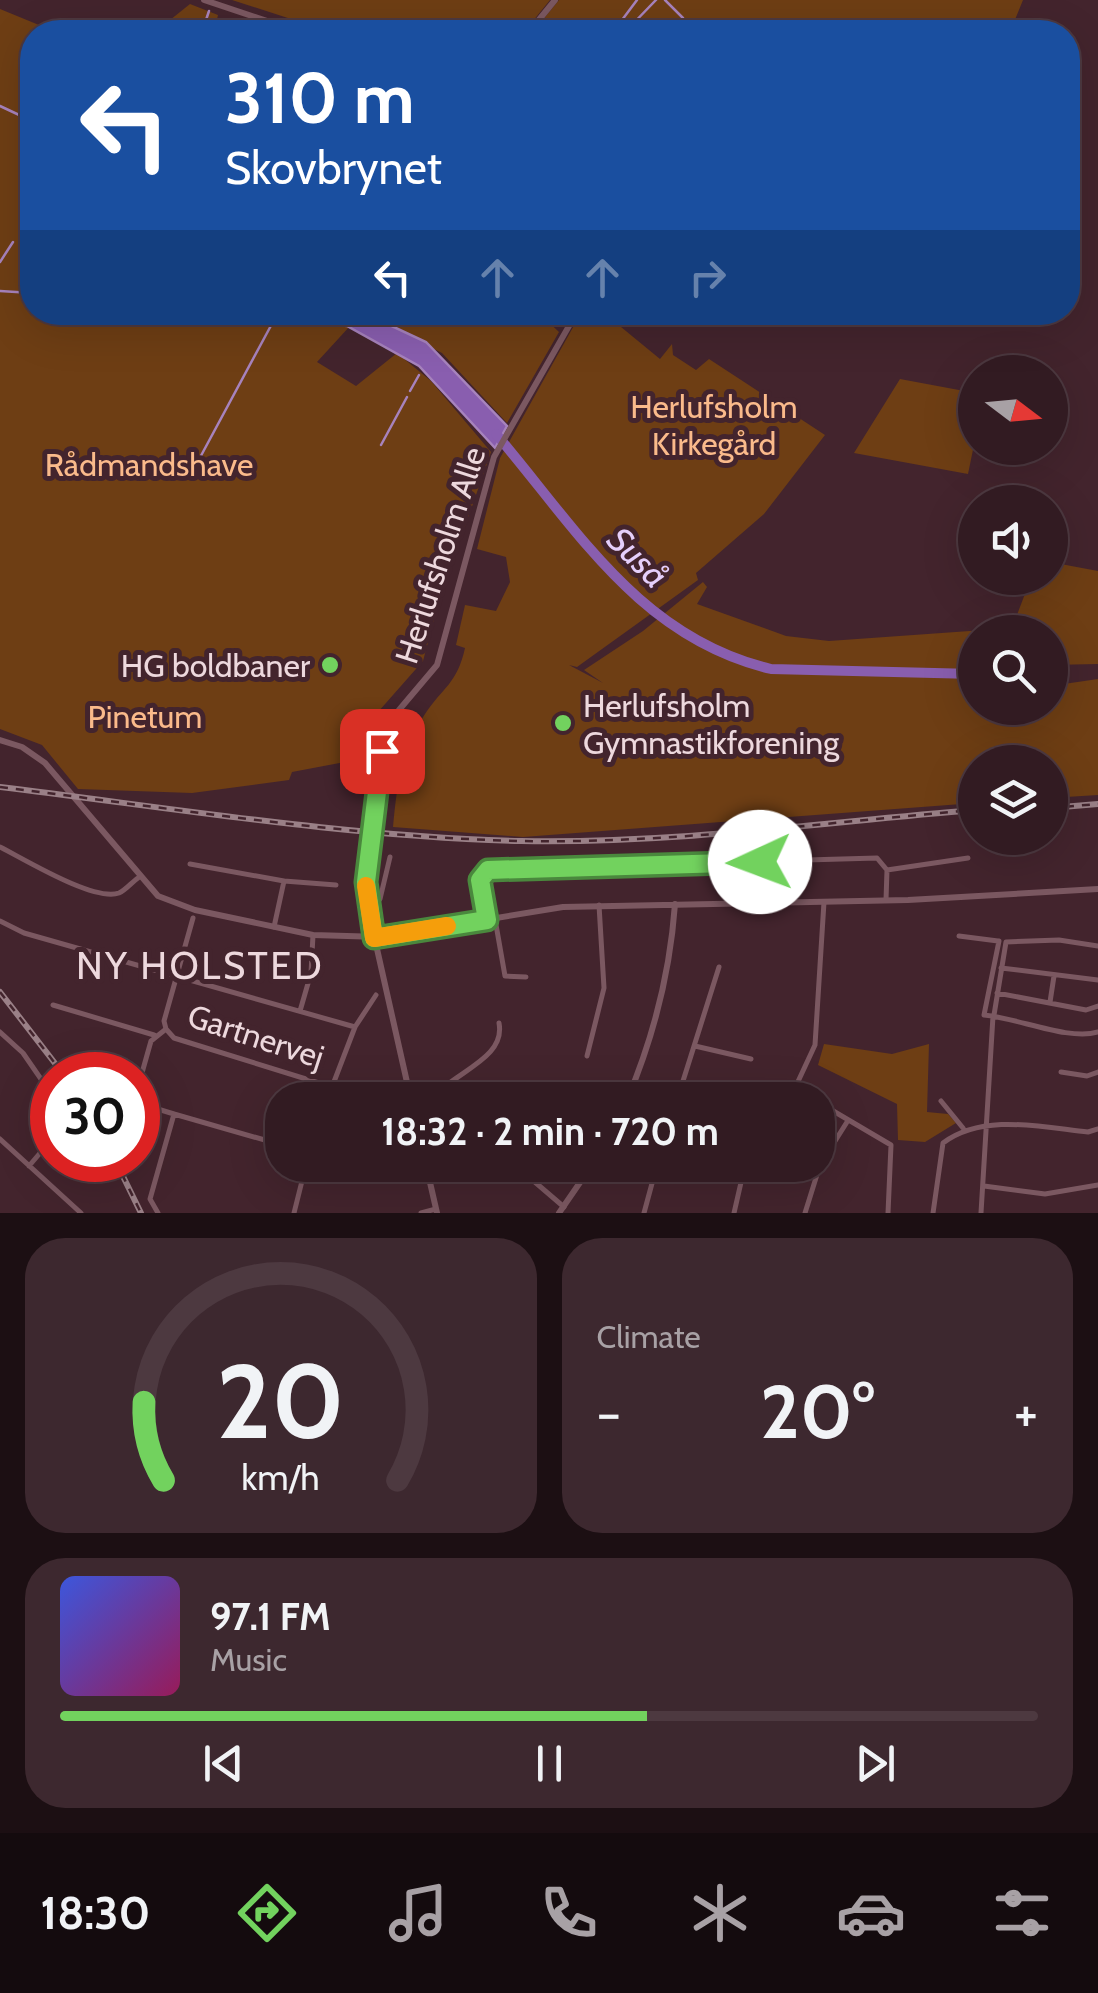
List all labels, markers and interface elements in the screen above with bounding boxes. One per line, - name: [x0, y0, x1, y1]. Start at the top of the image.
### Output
- text: 310 m: [225, 55, 415, 141]
- icon: left: [60, 60, 190, 190]
- text: Skovbrynet: [225, 141, 442, 195]
- icon: left: [365, 250, 420, 305]
- icon: ahead: [470, 250, 525, 305]
- icon: ahead: [575, 250, 630, 305]
- icon: right: [680, 250, 735, 305]
- north arrow: [958, 355, 1068, 465]
- map controls: [958, 355, 1068, 855]
- park label: Herlufsholm Kirkegård: [630, 387, 798, 463]
- street label: Herlufsholm Alle: [387, 442, 493, 668]
- park label: Rådmandshave: [45, 445, 253, 484]
- button: sound: [958, 485, 1068, 595]
- water label: Suså: [599, 518, 677, 596]
- button: search: [958, 615, 1068, 725]
- place label: HG boldbaner: [121, 646, 311, 685]
- marker: HG boldbaner: [319, 654, 341, 676]
- place label: Herlufsholm Gymnastikforening: [583, 686, 840, 762]
- park label: Pinetum: [88, 697, 202, 736]
- pin: [340, 709, 425, 794]
- marker: Herlufsholm Gymnastikforening: [552, 712, 574, 734]
- icon: arrive: [355, 724, 410, 779]
- button: layers: [958, 745, 1068, 855]
- position arrow: [708, 810, 812, 914]
- district label: NY HOLSTED: [76, 942, 324, 989]
- street label: Gartnervej: [183, 996, 329, 1076]
- speed limit sign: 30: [30, 1052, 160, 1182]
- text: 18:32 · 2 min · 720 m: [381, 1108, 719, 1155]
- text: Climate: [597, 1317, 701, 1356]
- text: 20: [217, 1338, 345, 1464]
- text: 20°: [760, 1366, 874, 1457]
- text: −: [597, 1379, 621, 1446]
- text: +: [1014, 1379, 1038, 1446]
- text: km/h: [242, 1456, 320, 1499]
- text: 97.1 FM: [210, 1593, 331, 1640]
- text: Music: [210, 1640, 287, 1679]
- icon: previous: [196, 1736, 251, 1791]
- icon: pause: [522, 1736, 577, 1791]
- icon: next: [848, 1736, 903, 1791]
- icon: directions: [232, 1878, 302, 1948]
- icon: music: [383, 1878, 453, 1948]
- icon: phone: [534, 1878, 604, 1948]
- icon: climate: [685, 1878, 755, 1948]
- icon: car: [836, 1878, 906, 1948]
- icon: filters: [987, 1878, 1057, 1948]
- text: 18:30: [41, 1886, 150, 1940]

